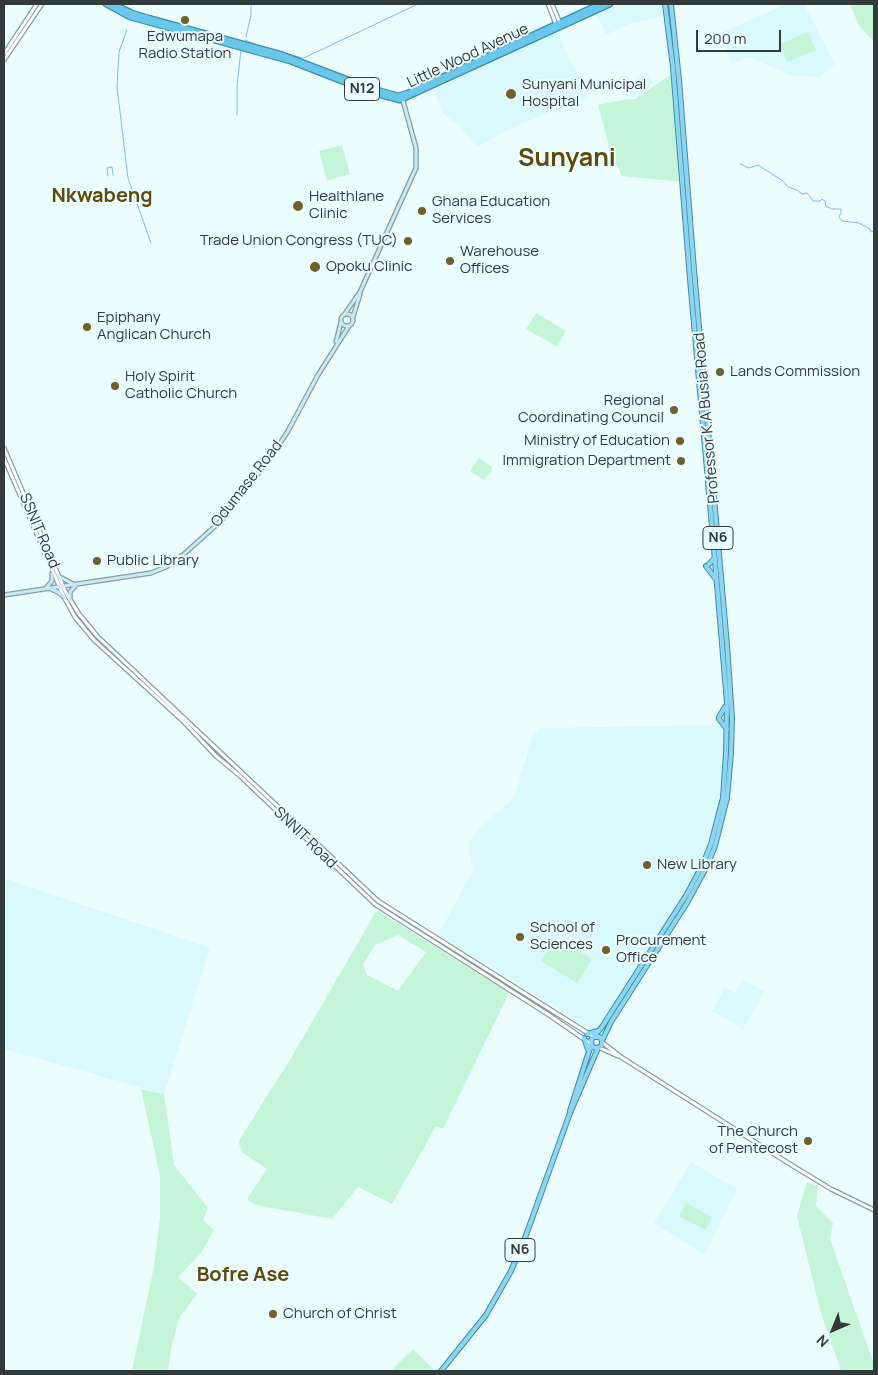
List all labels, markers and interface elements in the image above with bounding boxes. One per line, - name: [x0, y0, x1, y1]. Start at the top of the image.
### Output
- marker: Edwumapa Radio Station: [179, 14, 191, 26]
- street label: Little Wood Avenue: [405, 20, 531, 92]
- scale bar: [698, 20, 783, 52]
- place label: Edwumapa Radio Station: [139, 28, 231, 63]
- text: 200 m: [704, 28, 747, 49]
- place label: Sunyani Municipal Hospital: [522, 76, 646, 111]
- road number: N12: [344, 78, 380, 100]
- marker: Sunyani Municipal Hospital: [504, 87, 518, 101]
- district label: Sunyani: [518, 144, 616, 174]
- district label: Nkwabeng: [52, 184, 152, 208]
- place label: Healthlane Clinic: [309, 188, 384, 223]
- place label: Ghana Education Services: [432, 193, 550, 228]
- marker: Healthlane Clinic: [291, 199, 305, 213]
- marker: Ghana Education Services: [416, 205, 428, 217]
- place label: Trade Union Congress (TUC): [200, 232, 398, 250]
- marker: Trade Union Congress (TUC): [402, 235, 414, 247]
- place label: Warehouse Offices: [460, 243, 539, 278]
- marker: Warehouse Offices: [444, 255, 456, 267]
- place label: Opoku Clinic: [326, 258, 412, 276]
- marker: Opoku Clinic: [308, 260, 322, 274]
- place label: Epiphany Anglican Church: [97, 309, 211, 344]
- marker: Epiphany Anglican Church: [81, 321, 93, 333]
- street label: Professor K.A Busia Road: [691, 332, 723, 504]
- place label: Lands Commission: [730, 363, 860, 381]
- marker: Lands Commission: [714, 366, 726, 378]
- place label: Holy Spirit Catholic Church: [125, 368, 237, 403]
- marker: Holy Spirit Catholic Church: [109, 380, 121, 392]
- place label: Regional Coordinating Council: [518, 392, 664, 427]
- marker: Regional Coordinating Council: [668, 404, 680, 416]
- place label: Ministry of Education: [524, 432, 670, 450]
- marker: Ministry of Education: [674, 435, 686, 447]
- street label: Odumase Road: [208, 437, 286, 531]
- place label: Immigration Department: [503, 452, 671, 470]
- marker: Immigration Department: [675, 455, 687, 467]
- street label: SSNIT Road: [15, 491, 63, 571]
- road number: N6: [703, 526, 733, 550]
- place label: Public Library: [107, 552, 199, 570]
- marker: Public Library: [91, 555, 103, 567]
- street label: SNNIT Road: [270, 803, 340, 873]
- place label: New Library: [657, 856, 737, 874]
- marker: New Library: [641, 859, 653, 871]
- place label: School of Sciences: [530, 919, 595, 954]
- marker: School of Sciences: [514, 931, 526, 943]
- place label: Procurement Office: [616, 932, 706, 967]
- marker: Procurement Office: [600, 944, 612, 956]
- place label: The Church of Pentecost: [709, 1123, 798, 1158]
- marker: The Church of Pentecost: [802, 1135, 814, 1147]
- road number: N6: [505, 1238, 535, 1262]
- district label: Bofre Ase: [197, 1263, 289, 1287]
- place label: Church of Christ: [283, 1305, 397, 1323]
- north arrow: [808, 1305, 858, 1355]
- marker: Church of Christ: [267, 1308, 279, 1320]
- text: N: [812, 1331, 832, 1351]

